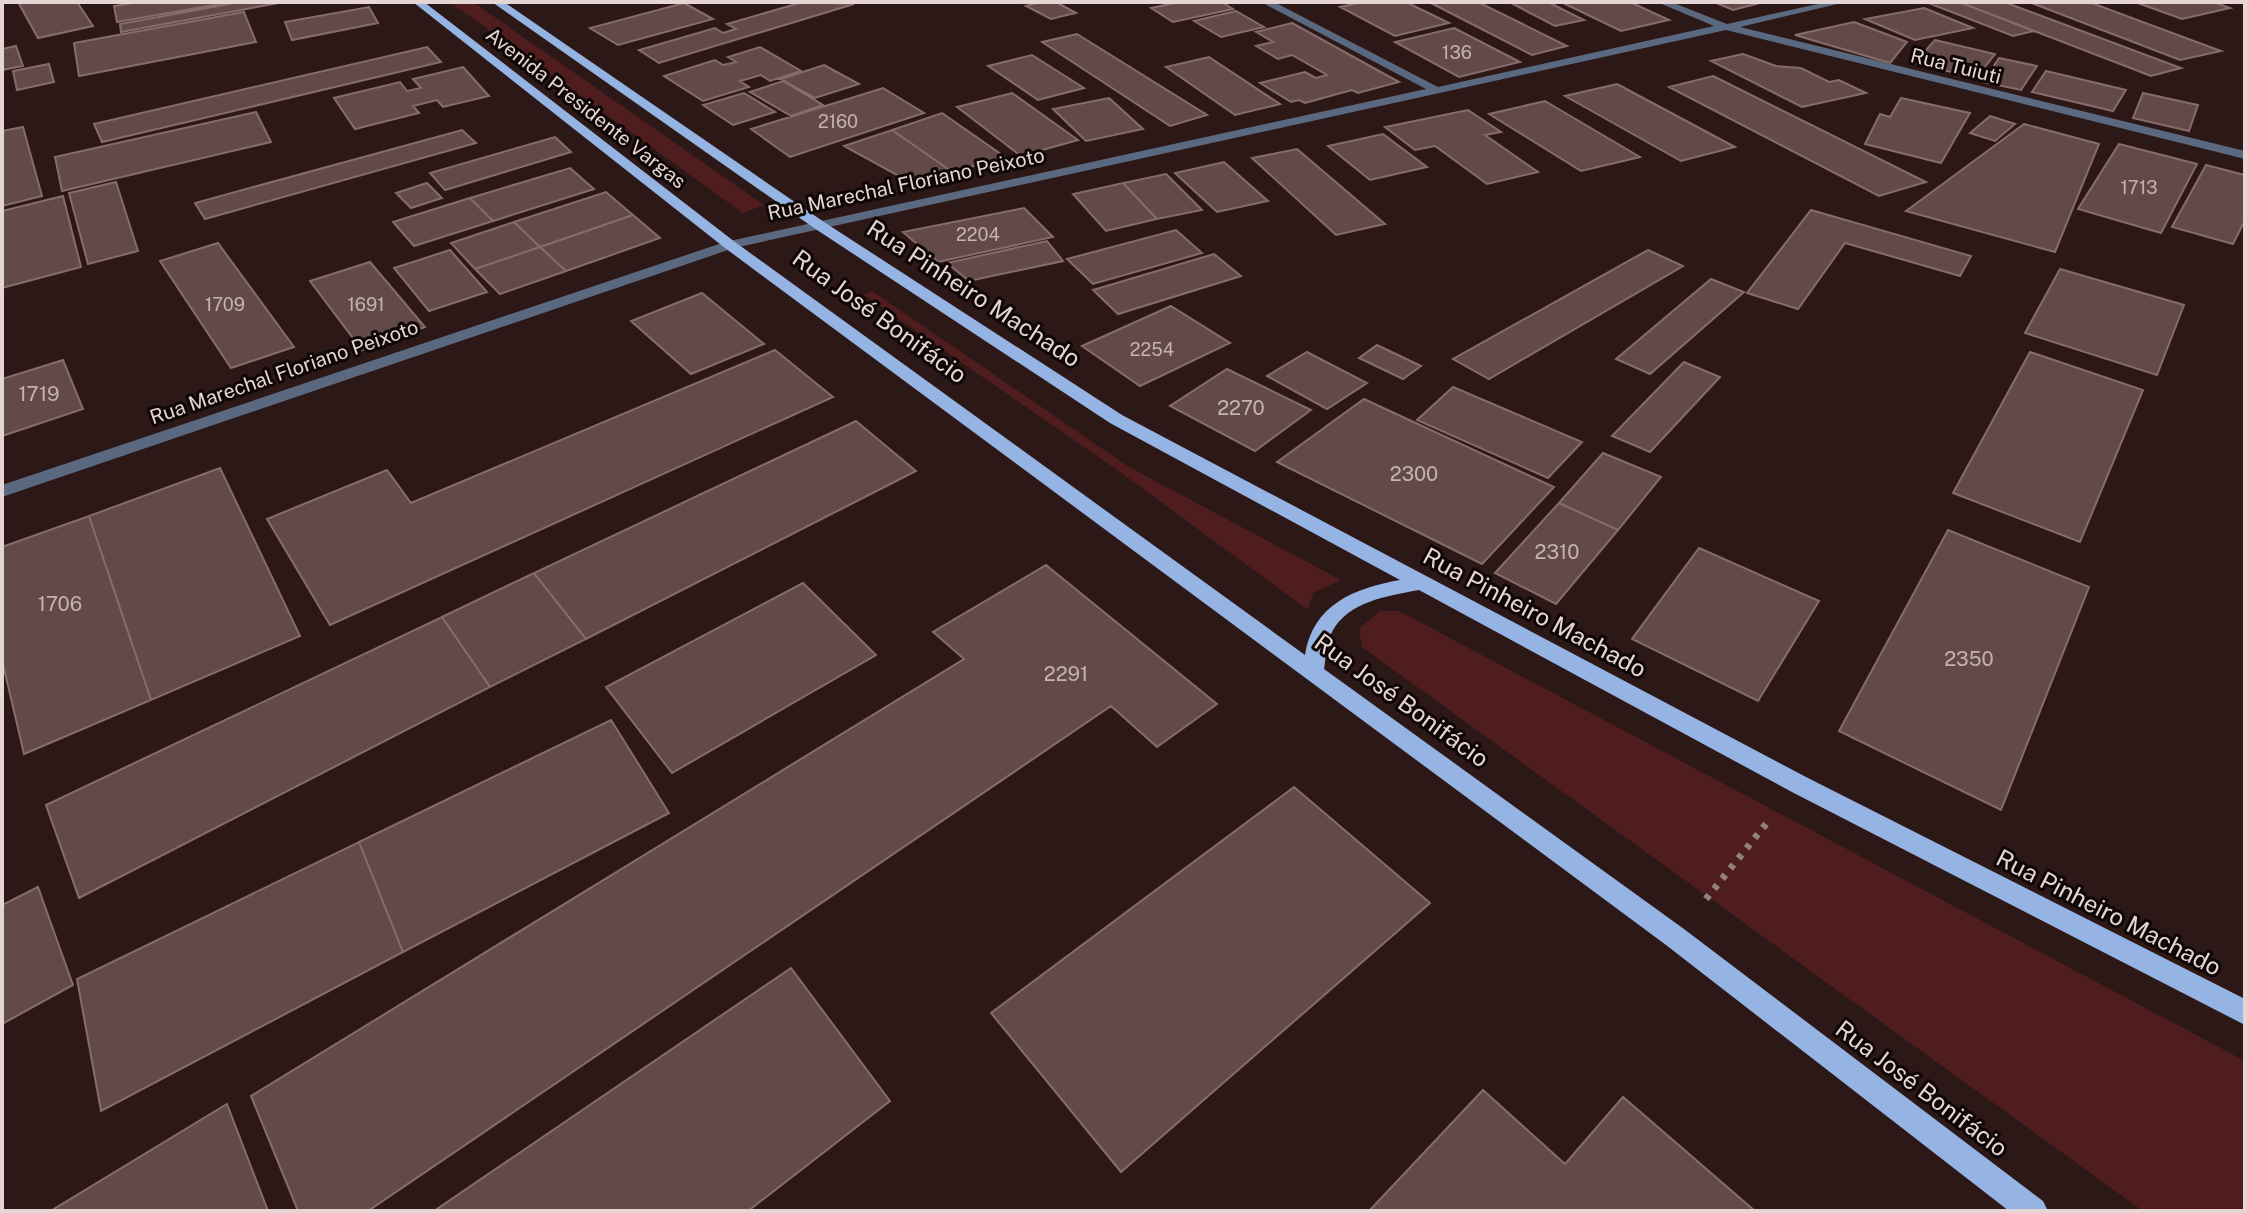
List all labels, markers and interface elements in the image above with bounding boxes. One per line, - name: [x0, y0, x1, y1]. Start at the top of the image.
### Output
- street label: Avenida Presidente Vargas: [481, 22, 691, 194]
- house number: 136: [1442, 42, 1472, 63]
- street label: Rua Tuiuti: [1908, 43, 2004, 89]
- house number: 2160: [818, 111, 858, 132]
- street label: Rua Marechal Floriano Peixoto: [765, 143, 1047, 225]
- house number: 1713: [2120, 177, 2158, 198]
- street label: Rua Pinheiro Machado: [862, 214, 1086, 372]
- house number: 2204: [956, 224, 1000, 245]
- street label: Rua José Bonifácio: [788, 244, 972, 388]
- house number: 1709: [205, 294, 245, 315]
- house number: 1691: [348, 294, 384, 315]
- street label: Rua Marechal Floriano Peixoto: [147, 315, 421, 429]
- house number: 2254: [1130, 339, 1174, 360]
- house number: 1719: [18, 382, 60, 406]
- house number: 2270: [1217, 396, 1265, 420]
- house number: 2300: [1390, 462, 1438, 486]
- house number: 2310: [1535, 540, 1579, 564]
- street label: Rua Pinheiro Machado: [1419, 541, 1651, 683]
- house number: 1706: [38, 592, 82, 616]
- street label: Rua José Bonifácio: [1310, 628, 1494, 772]
- house number: 2350: [1944, 647, 1994, 671]
- house number: 2291: [1044, 662, 1088, 686]
- street label: Rua Pinheiro Machado: [1992, 843, 2226, 981]
- street label: Rua José Bonifácio: [1830, 1014, 2014, 1162]

